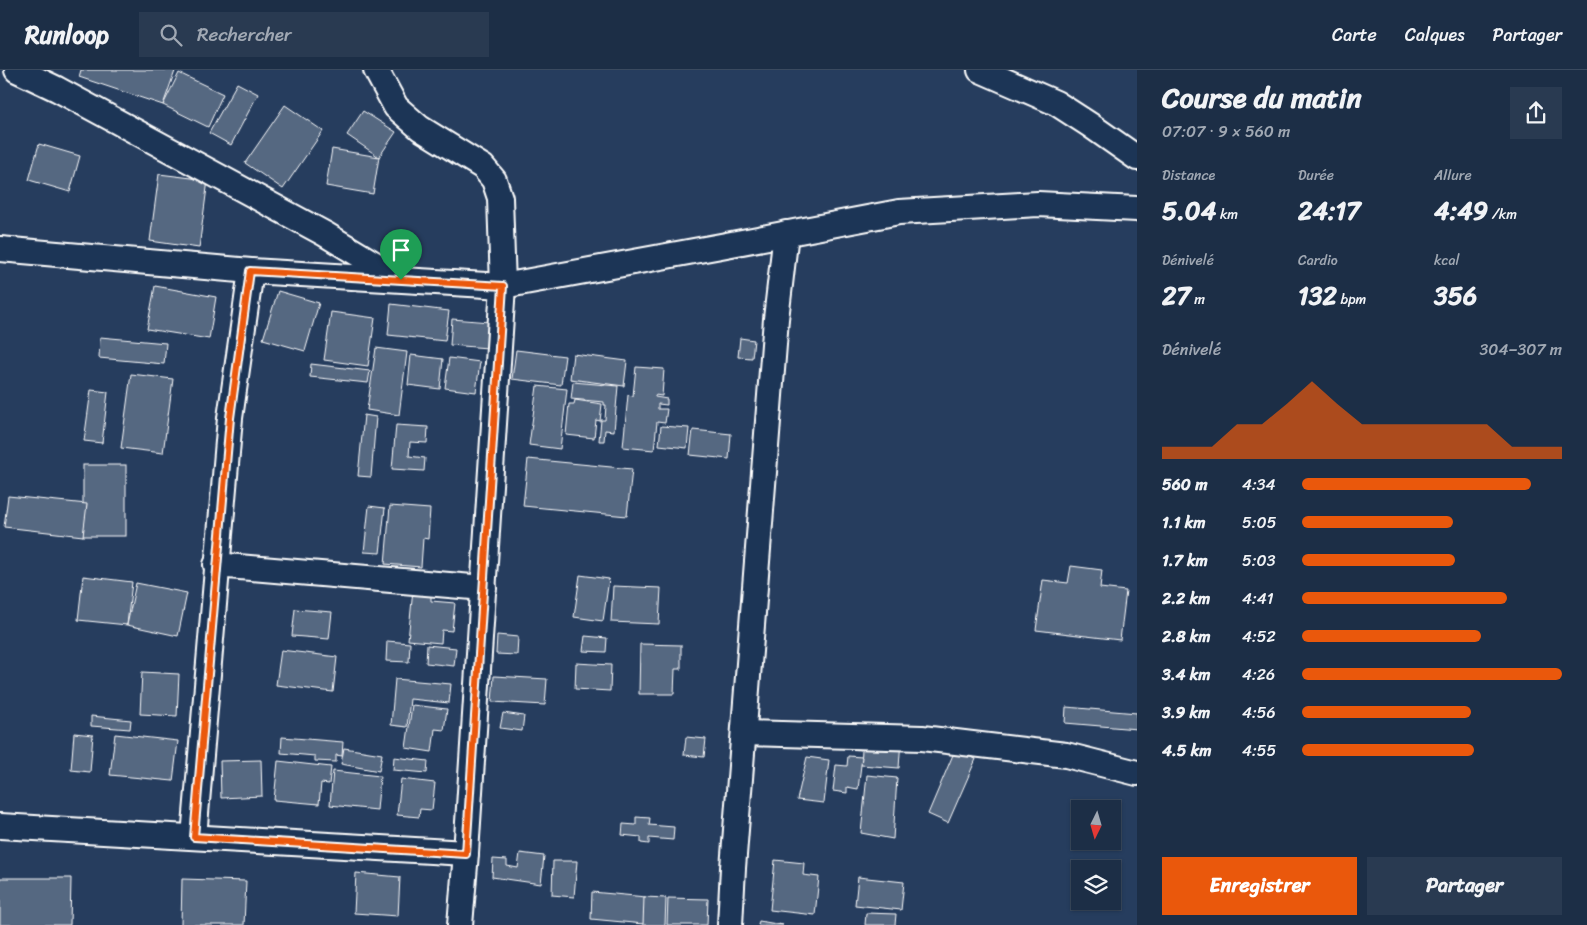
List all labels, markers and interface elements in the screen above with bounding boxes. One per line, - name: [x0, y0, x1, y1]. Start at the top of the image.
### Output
- search box: [139, 12, 489, 57]
- text: Runloop: [25, 14, 109, 56]
- text: Rechercher: [197, 18, 292, 51]
- text: Carte: [1332, 19, 1377, 51]
- text: Calques: [1405, 19, 1465, 51]
- text: Partager: [1493, 19, 1562, 51]
- icon: search: [157, 21, 185, 49]
- text: Course du matin: [1162, 73, 1362, 122]
- button: share: [1510, 87, 1562, 139]
- text: 07:07 · 9 × 560 m: [1162, 117, 1290, 146]
- text: Distance: [1162, 163, 1215, 188]
- text: Durée: [1298, 163, 1334, 188]
- text: Allure: [1434, 163, 1472, 188]
- text: 5.04: [1162, 188, 1216, 233]
- text: 24:17: [1298, 188, 1361, 233]
- text: 4:49: [1434, 188, 1488, 233]
- text: km: [1216, 202, 1238, 227]
- text: /km: [1488, 202, 1517, 227]
- pin: [380, 229, 422, 280]
- icon: arrive: [387, 236, 415, 264]
- text: Dénivelé: [1162, 248, 1214, 273]
- text: Cardio: [1298, 248, 1338, 273]
- text: kcal: [1434, 248, 1459, 273]
- text: 27: [1162, 273, 1191, 318]
- text: 132: [1298, 273, 1337, 318]
- text: 356: [1434, 273, 1477, 318]
- text: m: [1191, 287, 1205, 312]
- text: bpm: [1337, 287, 1366, 312]
- text: Dénivelé: [1162, 335, 1221, 364]
- text: 304–307 m: [1480, 335, 1562, 364]
- text: 560 m: [1162, 470, 1207, 499]
- text: 4:34: [1242, 470, 1276, 499]
- text: 1.1 km: [1162, 508, 1206, 537]
- text: 5:05: [1242, 508, 1277, 537]
- text: 1.7 km: [1162, 546, 1208, 575]
- text: 5:03: [1242, 546, 1276, 575]
- text: 2.2 km: [1162, 584, 1210, 613]
- text: 4:41: [1242, 584, 1274, 613]
- text: 2.8 km: [1162, 622, 1211, 651]
- text: 4:52: [1242, 622, 1276, 651]
- text: 3.4 km: [1162, 660, 1211, 689]
- text: 4:26: [1242, 660, 1275, 689]
- text: 3.9 km: [1162, 698, 1210, 727]
- text: 4:56: [1242, 698, 1276, 727]
- text: 4.5 km: [1162, 736, 1212, 765]
- text: 4:55: [1242, 736, 1276, 765]
- north arrow: [1071, 800, 1121, 850]
- map controls: [1071, 800, 1121, 910]
- button: Enregistrer: [1162, 857, 1357, 915]
- button: Partager: [1367, 857, 1562, 915]
- button: layers: [1071, 860, 1121, 910]

